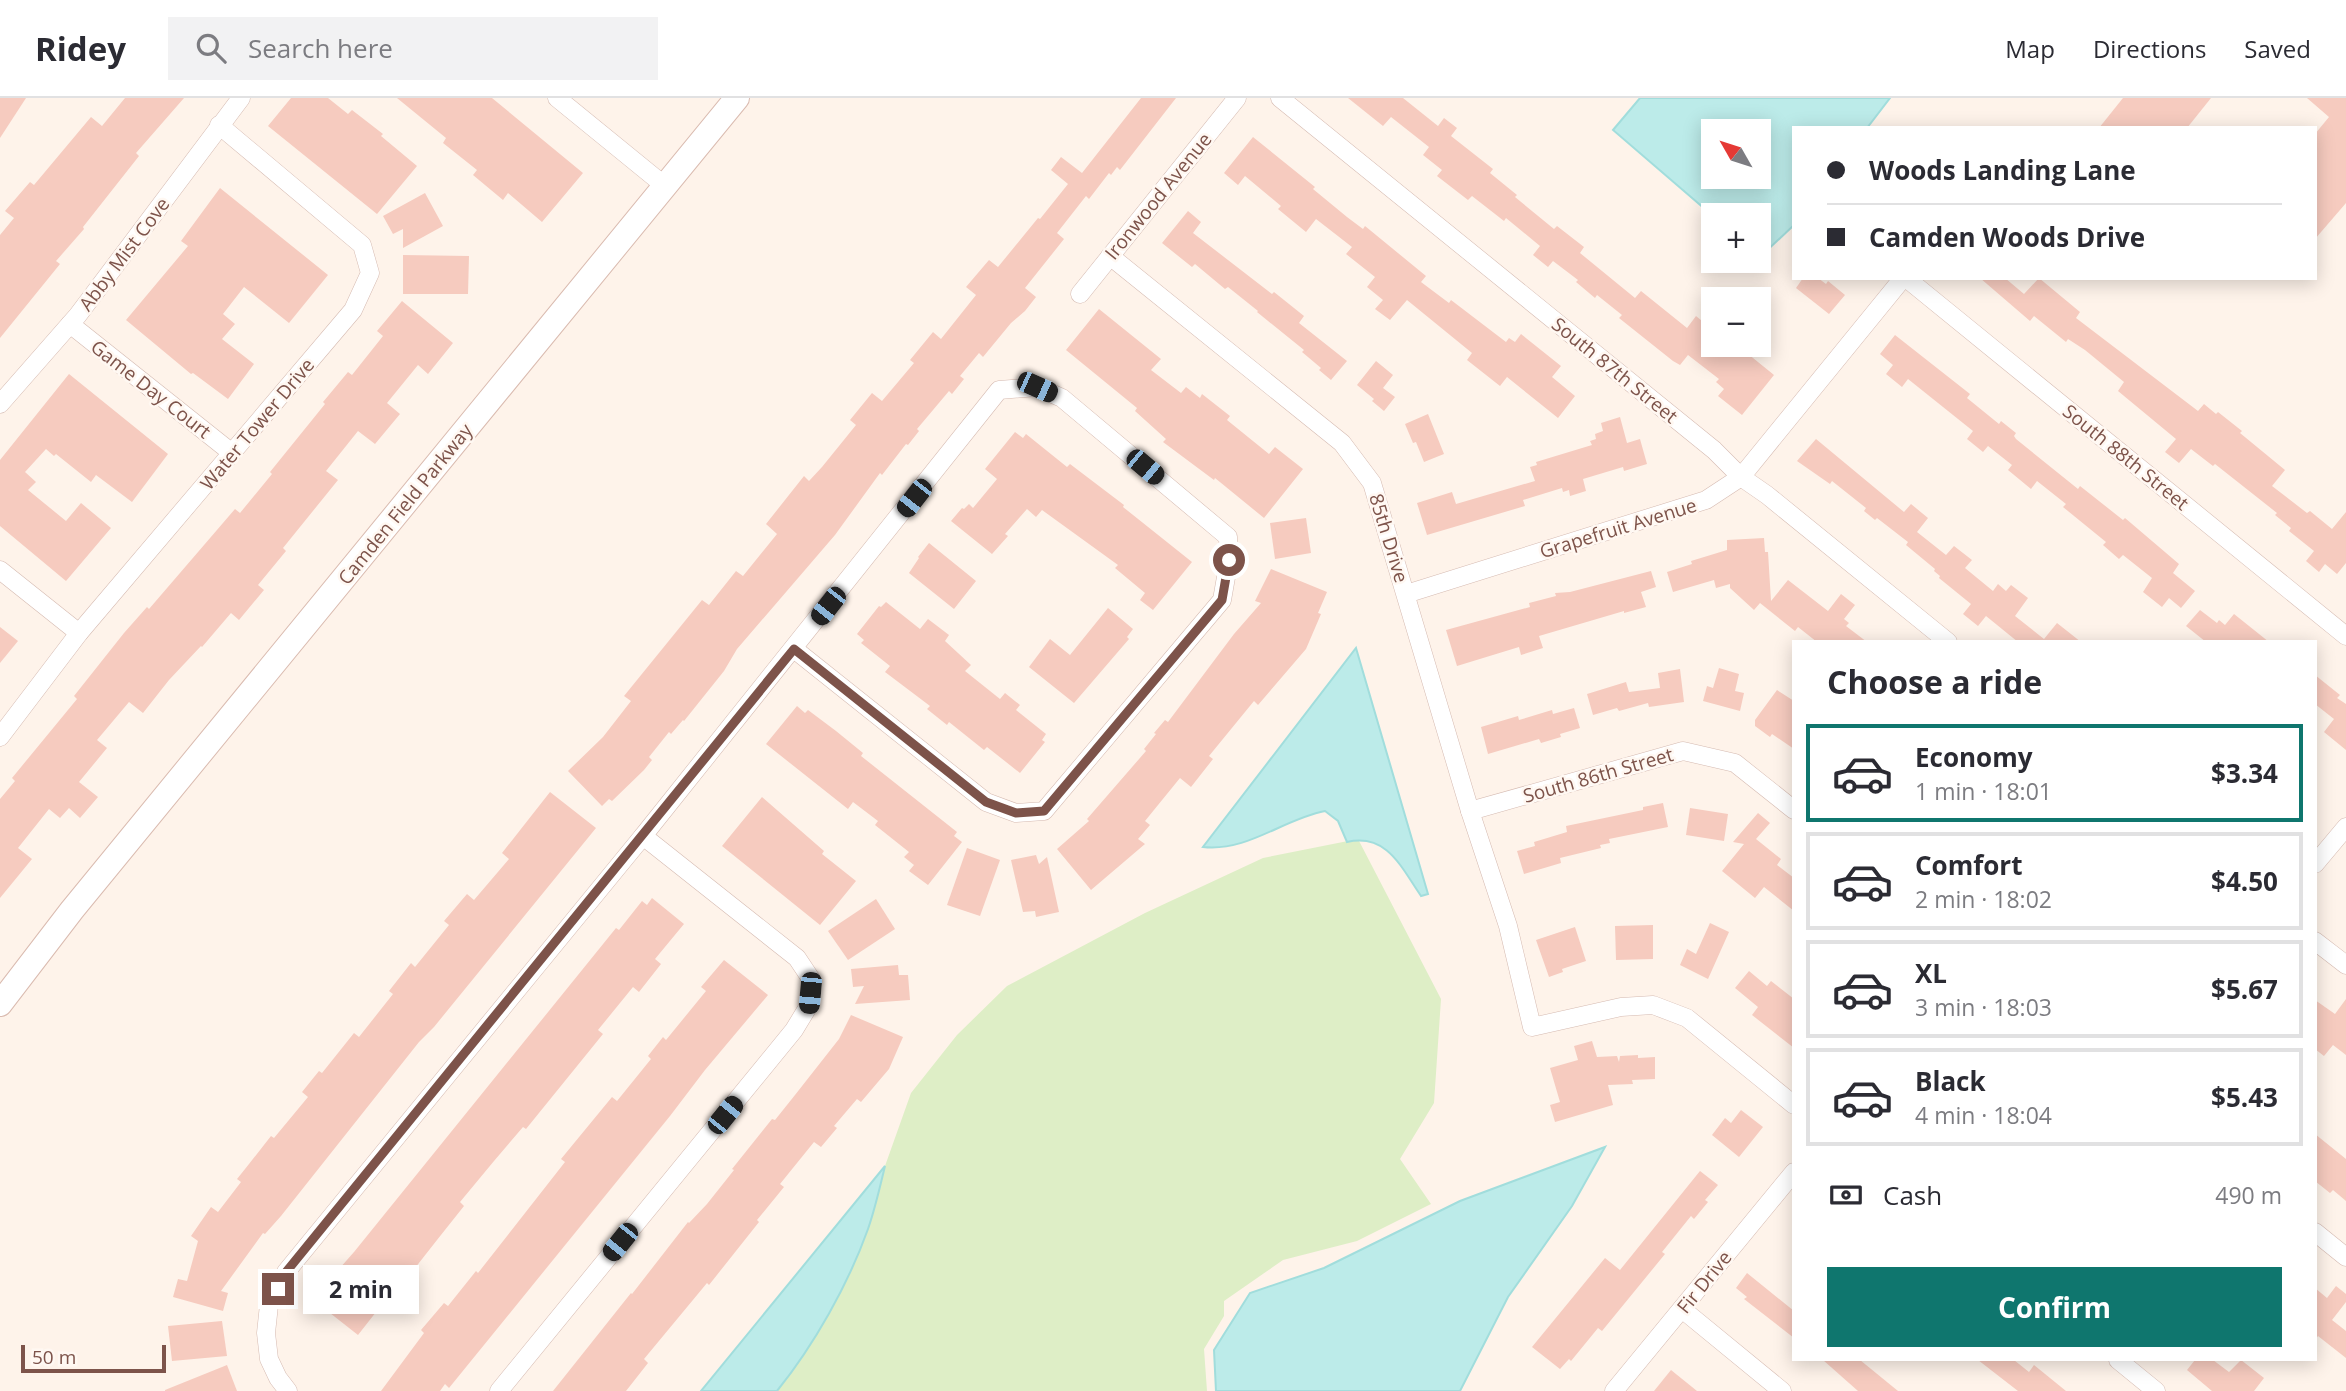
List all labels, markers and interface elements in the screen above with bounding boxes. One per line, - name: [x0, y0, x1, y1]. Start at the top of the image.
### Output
- search box: [168, 17, 658, 80]
- text: Ridey: [35, 26, 126, 71]
- icon: search: [192, 29, 230, 67]
- text: Search here: [248, 30, 393, 66]
- text: Map: [2005, 32, 2055, 65]
- text: Directions: [2093, 32, 2206, 65]
- text: Saved: [2244, 32, 2311, 65]
- north arrow: [1701, 119, 1771, 189]
- map controls: [1701, 119, 1771, 357]
- street label: Ironwood Avenue: [1099, 127, 1217, 265]
- text: Woods Landing Lane: [1869, 152, 2136, 188]
- street label: Abby Mist Cove: [73, 192, 175, 316]
- button: +: [1701, 203, 1771, 273]
- text: Camden Woods Drive: [1869, 219, 2145, 255]
- button: −: [1701, 287, 1771, 357]
- street label: South 87th Street: [1547, 311, 1684, 429]
- street label: Game Day Court: [85, 334, 217, 444]
- street label: Water Tower Drive: [194, 353, 320, 495]
- car: [1014, 369, 1061, 405]
- street label: South 88th Street: [2058, 398, 2195, 516]
- street label: Camden Field Parkway: [332, 418, 478, 590]
- car: [1123, 445, 1168, 489]
- car: [893, 475, 936, 521]
- street label: 85th Drive: [1363, 490, 1415, 586]
- street label: Grapefruit Avenue: [1536, 492, 1700, 564]
- route start: [1213, 544, 1245, 576]
- car: [807, 583, 850, 629]
- text: Choose a ride: [1827, 660, 2042, 703]
- text: Economy: [1915, 739, 2033, 775]
- street label: South 86th Street: [1520, 741, 1676, 809]
- icon: car: [1831, 742, 1894, 805]
- text: $3.34: [2211, 755, 2278, 791]
- text: 1 min · 18:01: [1915, 775, 2052, 807]
- text: Comfort: [1915, 847, 2022, 883]
- icon: car: [1831, 850, 1894, 913]
- text: $4.50: [2211, 863, 2278, 899]
- text: 2 min · 18:02: [1915, 883, 2052, 915]
- text: XL: [1915, 955, 1947, 991]
- icon: car: [1831, 958, 1894, 1021]
- car: [798, 971, 823, 1015]
- text: $5.67: [2211, 971, 2278, 1007]
- text: 3 min · 18:03: [1915, 991, 2052, 1023]
- text: Black: [1915, 1063, 1986, 1099]
- icon: car: [1831, 1066, 1894, 1129]
- text: $5.43: [2211, 1079, 2278, 1115]
- car: [704, 1092, 747, 1138]
- text: 4 min · 18:04: [1915, 1099, 2052, 1131]
- icon: cash: [1827, 1176, 1865, 1214]
- text: Cash: [1883, 1177, 1942, 1213]
- text: 490 m: [2215, 1179, 2282, 1211]
- car: [599, 1219, 642, 1265]
- street label: Fir Drive: [1671, 1245, 1737, 1319]
- callout: 2 min: [302, 1264, 418, 1314]
- button: Confirm: [1827, 1267, 2282, 1347]
- route end: [262, 1273, 294, 1305]
- text: 2 min: [329, 1273, 393, 1305]
- scale bar: [21, 1342, 166, 1374]
- text: 50 m: [32, 1344, 76, 1370]

